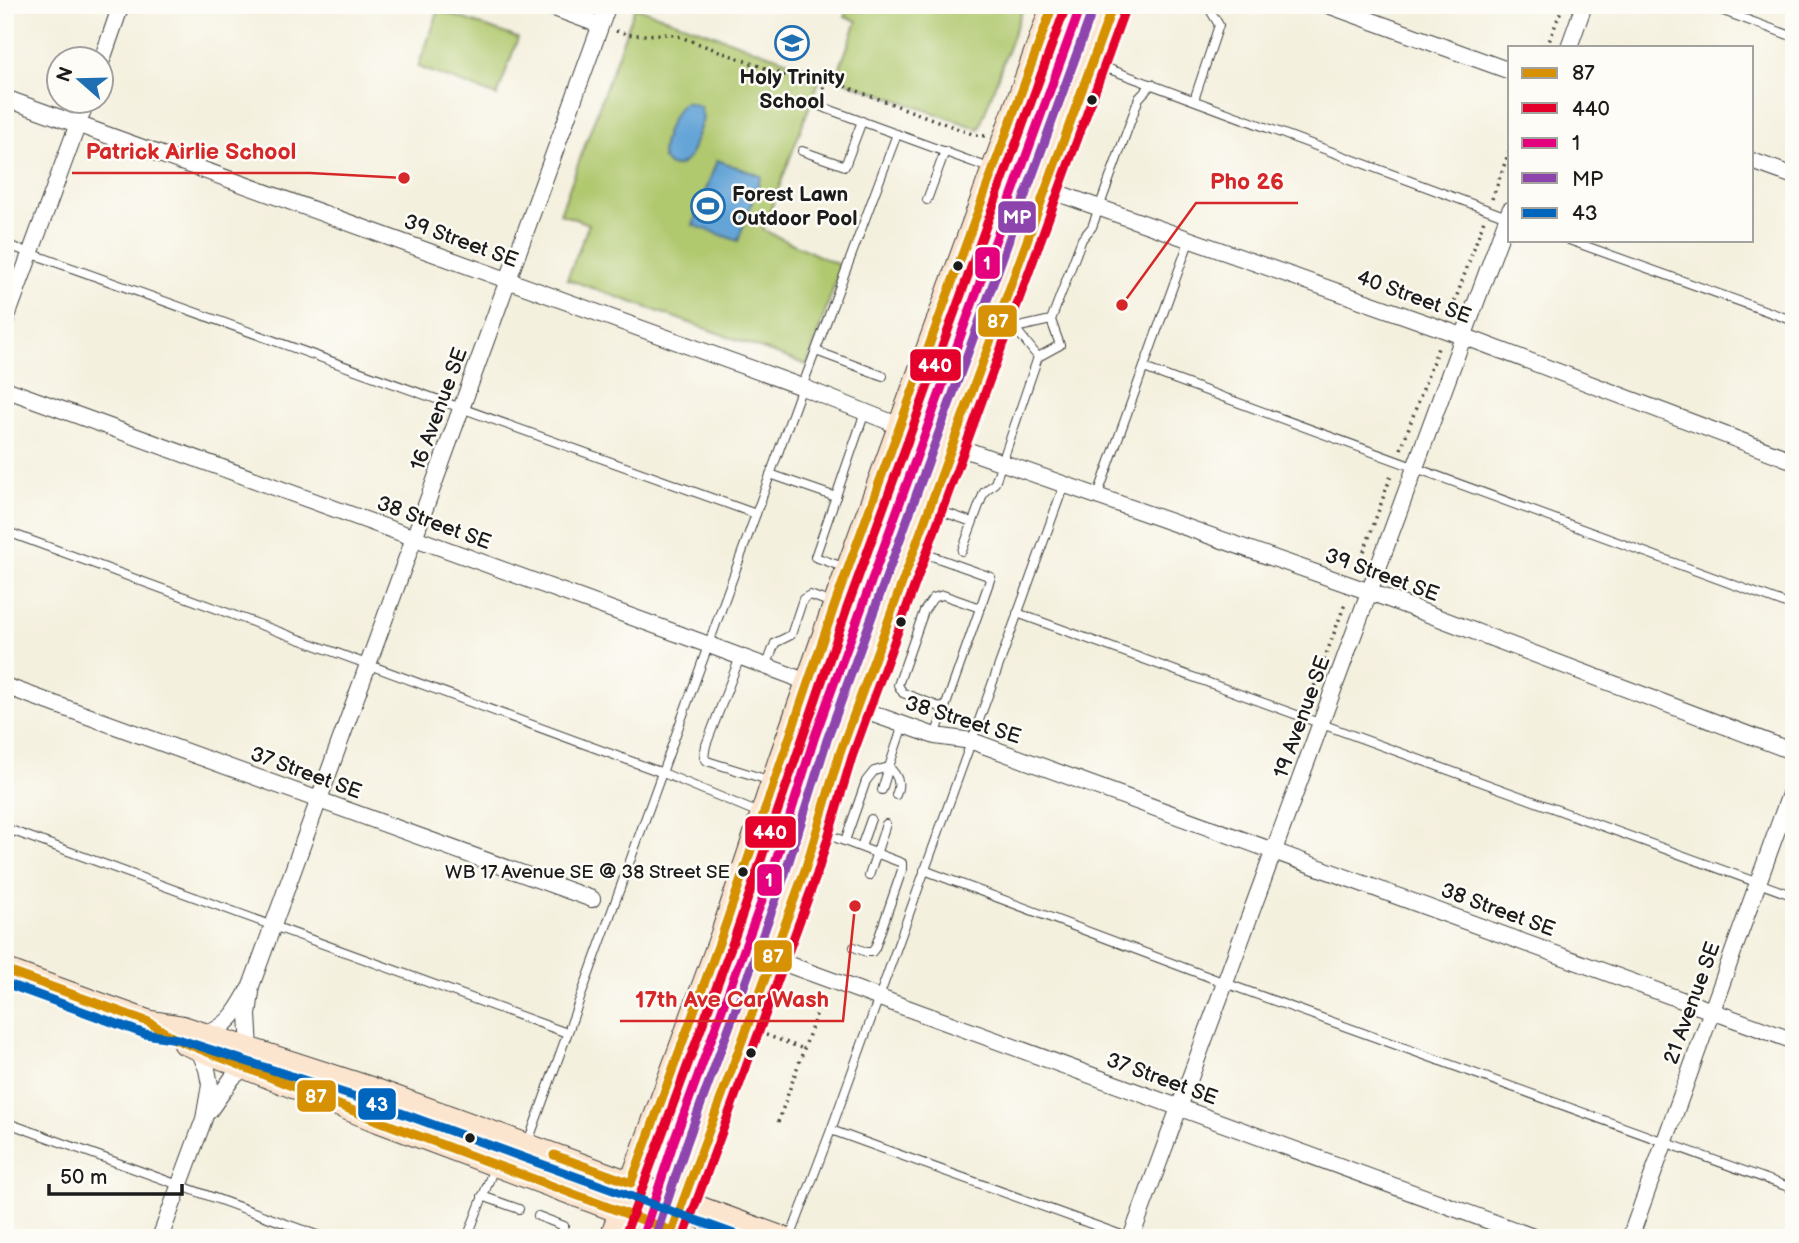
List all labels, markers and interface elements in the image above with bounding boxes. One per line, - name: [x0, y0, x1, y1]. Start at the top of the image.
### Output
- school or university icon: Holy Trinity School: [773, 24, 811, 62]
- north arrow: [46, 46, 116, 116]
- legend: [1508, 46, 1754, 242]
- text: 87: [1572, 61, 1595, 86]
- text: N: [52, 64, 79, 85]
- place label: Holy Trinity School: [739, 65, 845, 114]
- unlabelled marker: [1085, 93, 1099, 107]
- text: 440: [1572, 97, 1610, 122]
- callout: Patrick Airlie School: [72, 129, 310, 173]
- text: 1: [1572, 131, 1580, 156]
- text: Patrick Airlie School: [86, 138, 296, 166]
- callout: Pho 26: [1196, 159, 1298, 203]
- text: MP: [1572, 167, 1603, 192]
- text: Pho 26: [1210, 168, 1284, 196]
- place label: Forest Lawn Outdoor Pool: [732, 182, 858, 231]
- sports icon: Forest Lawn Outdoor Pool: [689, 187, 727, 225]
- line badge: MP: [997, 200, 1037, 234]
- text: 43: [1572, 201, 1598, 226]
- text: MP: [1003, 207, 1031, 230]
- street label: 39 Street SE: [400, 209, 522, 273]
- line badge: 1: [974, 246, 1001, 280]
- text: 1: [983, 253, 991, 276]
- unlabelled marker: [951, 259, 965, 273]
- street label: 40 Street SE: [1353, 265, 1475, 329]
- line badge: 87: [977, 304, 1018, 338]
- text: 87: [987, 311, 1009, 334]
- street label: 16 Avenue SE: [405, 344, 473, 474]
- line badge: 440: [909, 348, 962, 382]
- text: 440: [918, 355, 952, 378]
- street label: 38 Street SE: [373, 491, 495, 555]
- street label: 39 Street SE: [1321, 543, 1443, 607]
- unlabelled marker: [894, 615, 908, 629]
- street label: 19 Avenue SE: [1268, 652, 1336, 782]
- street label: 38 Street SE: [902, 691, 1024, 749]
- street label: 37 Street SE: [247, 741, 365, 805]
- line badge: 440: [744, 815, 797, 849]
- text: 440: [753, 822, 787, 845]
- place label: WB 17 Avenue SE @ 38 Street SE: [445, 861, 730, 884]
- line badge: 1: [756, 863, 783, 897]
- marker: WB 17 Avenue SE @ 38 Street SE: [736, 865, 750, 879]
- text: 1: [765, 870, 773, 893]
- street label: 38 Street SE: [1437, 878, 1559, 942]
- line badge: 87: [753, 939, 793, 973]
- street label: 21 Avenue SE: [1658, 939, 1726, 1067]
- text: 87: [762, 946, 784, 969]
- callout: 17th Ave Car Wash: [620, 977, 843, 1021]
- text: 17th Ave Car Wash: [635, 986, 829, 1014]
- unlabelled marker: [744, 1046, 758, 1060]
- street label: 37 Street SE: [1103, 1047, 1221, 1111]
- line badge: 87: [296, 1079, 337, 1113]
- text: 87: [305, 1086, 327, 1109]
- line badge: 43: [357, 1087, 397, 1121]
- text: 43: [366, 1094, 388, 1117]
- unlabelled marker: [463, 1131, 477, 1145]
- scale bar: [49, 1152, 182, 1196]
- text: 50 m: [60, 1165, 107, 1190]

